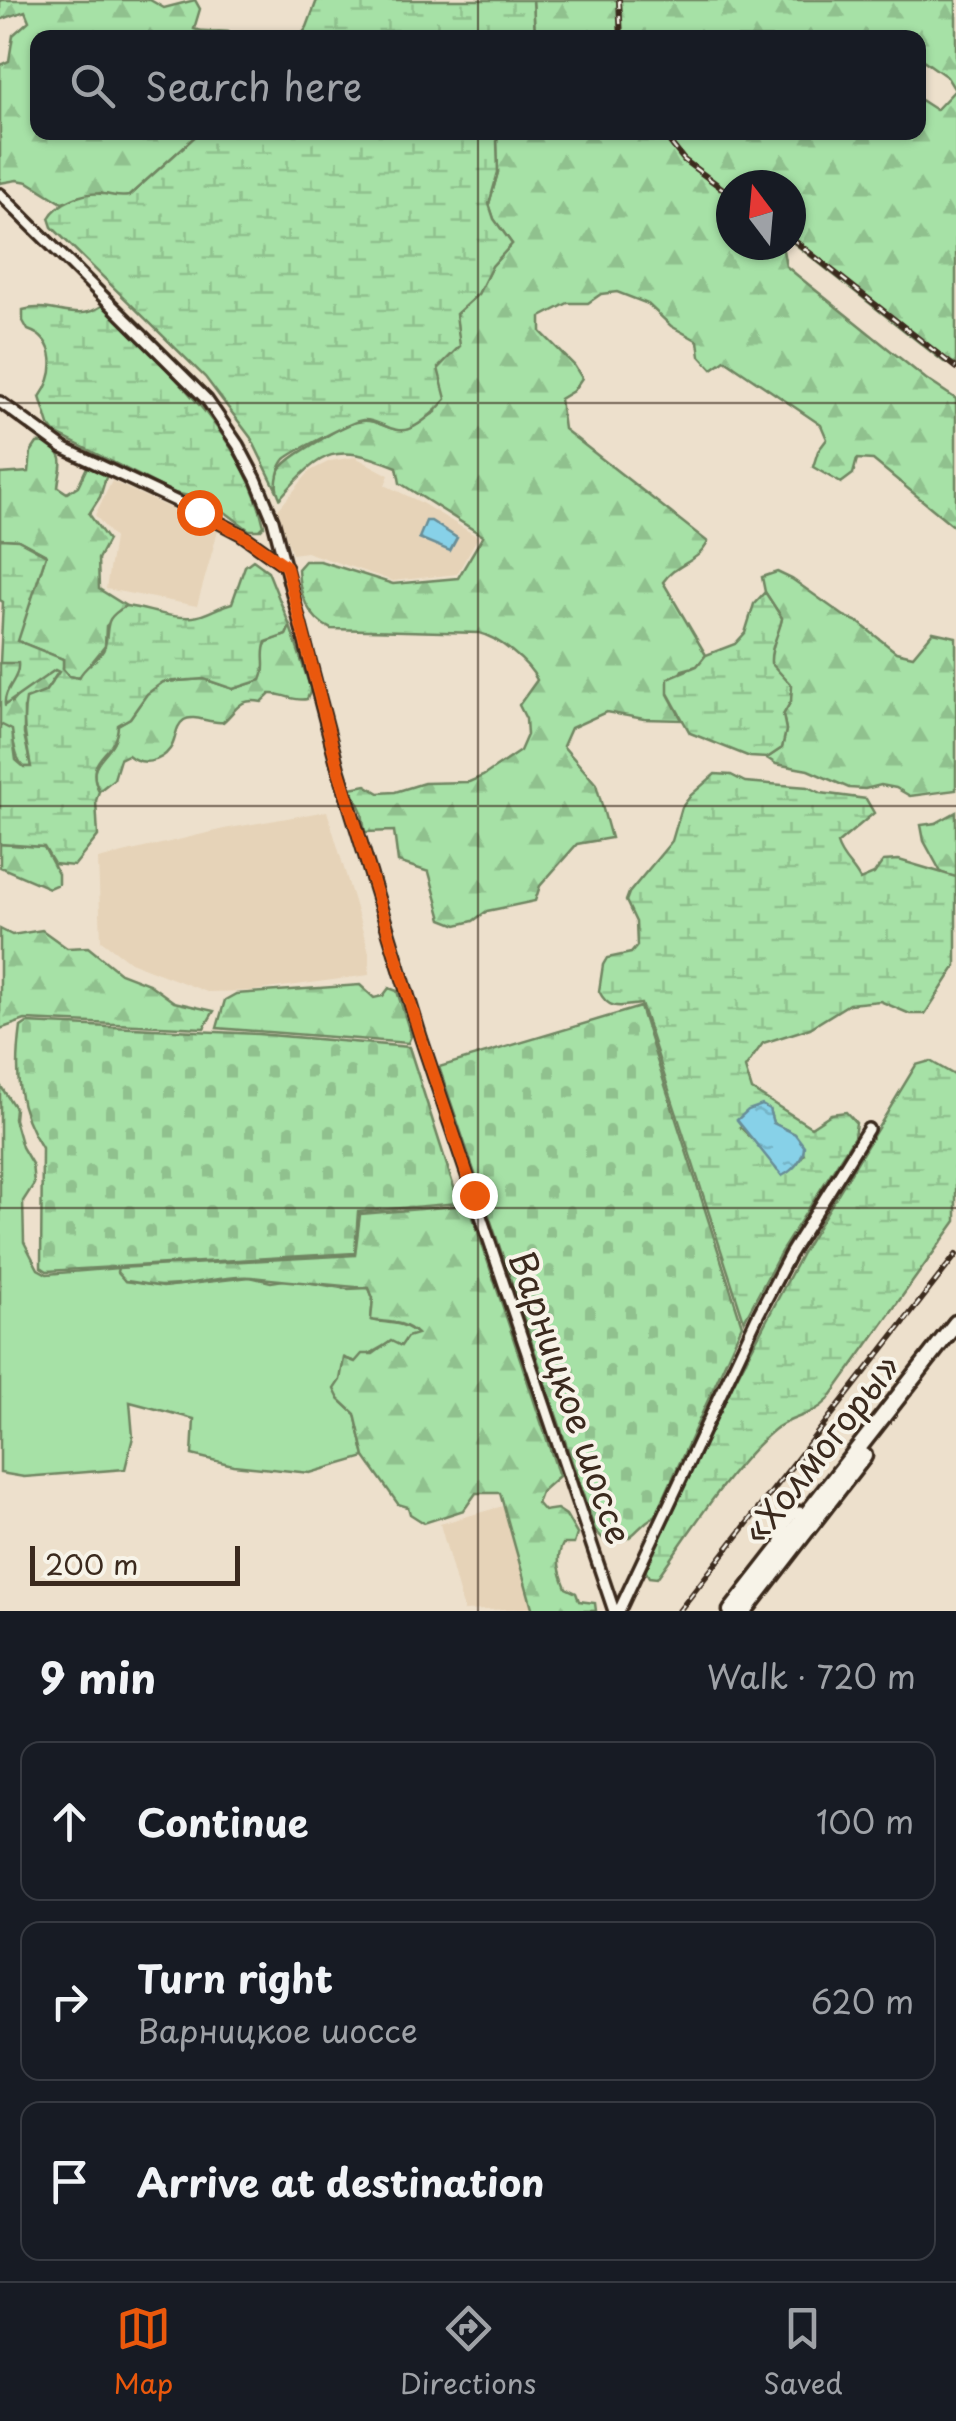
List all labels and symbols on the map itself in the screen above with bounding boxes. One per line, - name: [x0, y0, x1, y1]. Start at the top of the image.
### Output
- north arrow: [716, 170, 806, 260]
- route start: [177, 490, 223, 536]
- route end: [452, 1173, 498, 1219]
- street label: Варницкое шоссе: [497, 1243, 647, 1551]
- street label: «Холмогоры»: [729, 1342, 911, 1554]
- scale bar: [30, 1541, 240, 1586]

